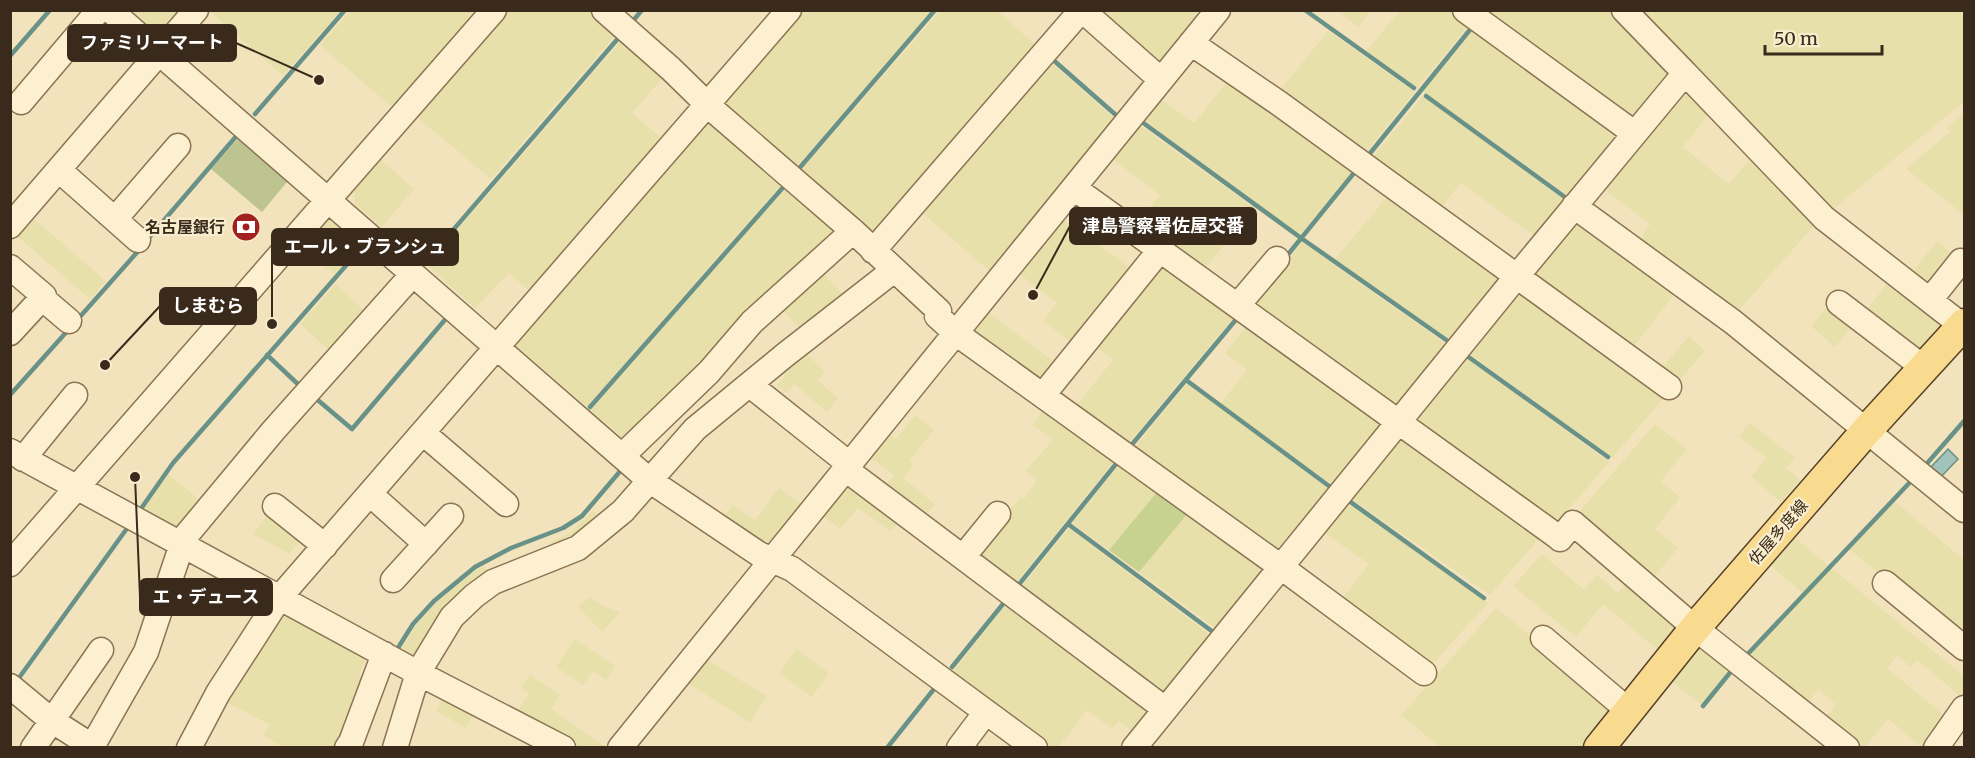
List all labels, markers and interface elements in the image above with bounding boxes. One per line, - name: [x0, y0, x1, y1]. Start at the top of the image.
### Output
- scale bar: [1765, 18, 1882, 56]
- callout: ファミリーマート: [68, 25, 236, 61]
- text: 50 m: [1774, 27, 1818, 50]
- text: ファミリーマート: [80, 31, 224, 54]
- callout: 津島警察署佐屋交番: [1070, 208, 1256, 244]
- bank icon: 名古屋銀行: [230, 211, 262, 243]
- text: 津島警察署佐屋交番: [1082, 214, 1244, 237]
- place label: 名古屋銀行: [145, 217, 225, 237]
- callout: エール・ブランシュ: [272, 229, 458, 265]
- text: エール・ブランシュ: [284, 235, 446, 258]
- callout: しまむら: [160, 288, 256, 324]
- text: しまむら: [172, 294, 244, 317]
- street label: 佐屋多度線: [1744, 495, 1812, 569]
- callout: エ・デュース: [140, 579, 272, 615]
- text: エ・デュース: [152, 585, 260, 608]

